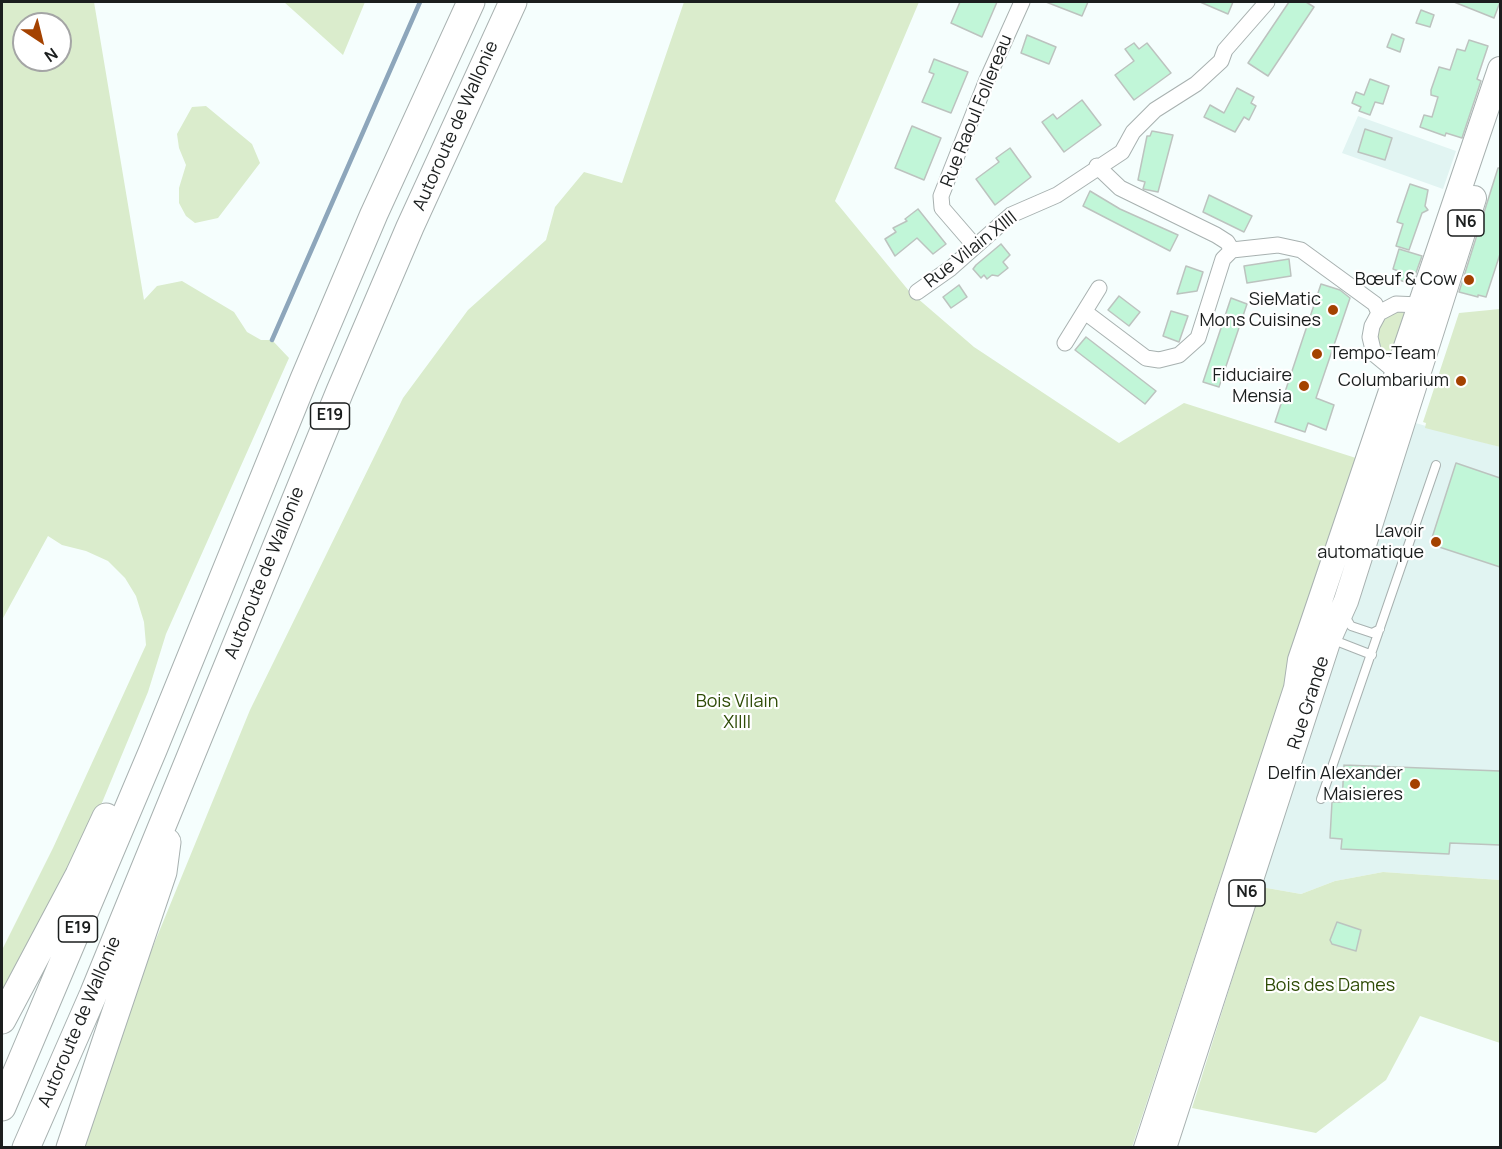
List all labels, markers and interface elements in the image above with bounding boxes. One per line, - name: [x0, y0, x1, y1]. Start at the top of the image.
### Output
- north arrow: [12, 12, 72, 72]
- street label: Rue Raoul Follereau: [937, 32, 1017, 190]
- street label: Autoroute de Wallonie: [409, 38, 503, 214]
- text: N: [40, 43, 62, 67]
- street label: Rue Vilain XIIII: [921, 207, 1021, 293]
- road number: N6: [1448, 210, 1484, 236]
- place label: Bœuf & Cow: [1355, 269, 1457, 291]
- marker: Bœuf & Cow: [1462, 273, 1476, 287]
- place label: SieMatic Mons Cuisines: [1199, 289, 1321, 332]
- marker: SieMatic Mons Cuisines: [1326, 303, 1340, 317]
- place label: Tempo-Team: [1329, 343, 1436, 365]
- marker: Tempo-Team: [1310, 347, 1324, 361]
- place label: Fiduciaire Mensia: [1212, 365, 1292, 407]
- place label: Columbarium: [1338, 370, 1449, 392]
- marker: Columbarium: [1454, 374, 1468, 388]
- marker: Fiduciaire Mensia: [1297, 379, 1311, 393]
- road number: E19: [310, 403, 350, 429]
- street label: Autoroute de Wallonie: [221, 484, 309, 662]
- place label: Lavoir automatique: [1317, 521, 1424, 564]
- marker: Lavoir automatique: [1429, 535, 1443, 549]
- street label: Rue Grande: [1284, 654, 1334, 752]
- park label: Bois Vilain XIIII: [696, 691, 778, 734]
- place label: Delfin Alexander Maisieres: [1268, 763, 1403, 806]
- marker: Delfin Alexander Maisieres: [1408, 777, 1422, 791]
- road number: N6: [1229, 880, 1265, 906]
- road number: E19: [58, 916, 98, 942]
- street label: Autoroute de Wallonie: [34, 933, 126, 1111]
- park label: Bois des Dames: [1265, 975, 1395, 997]

